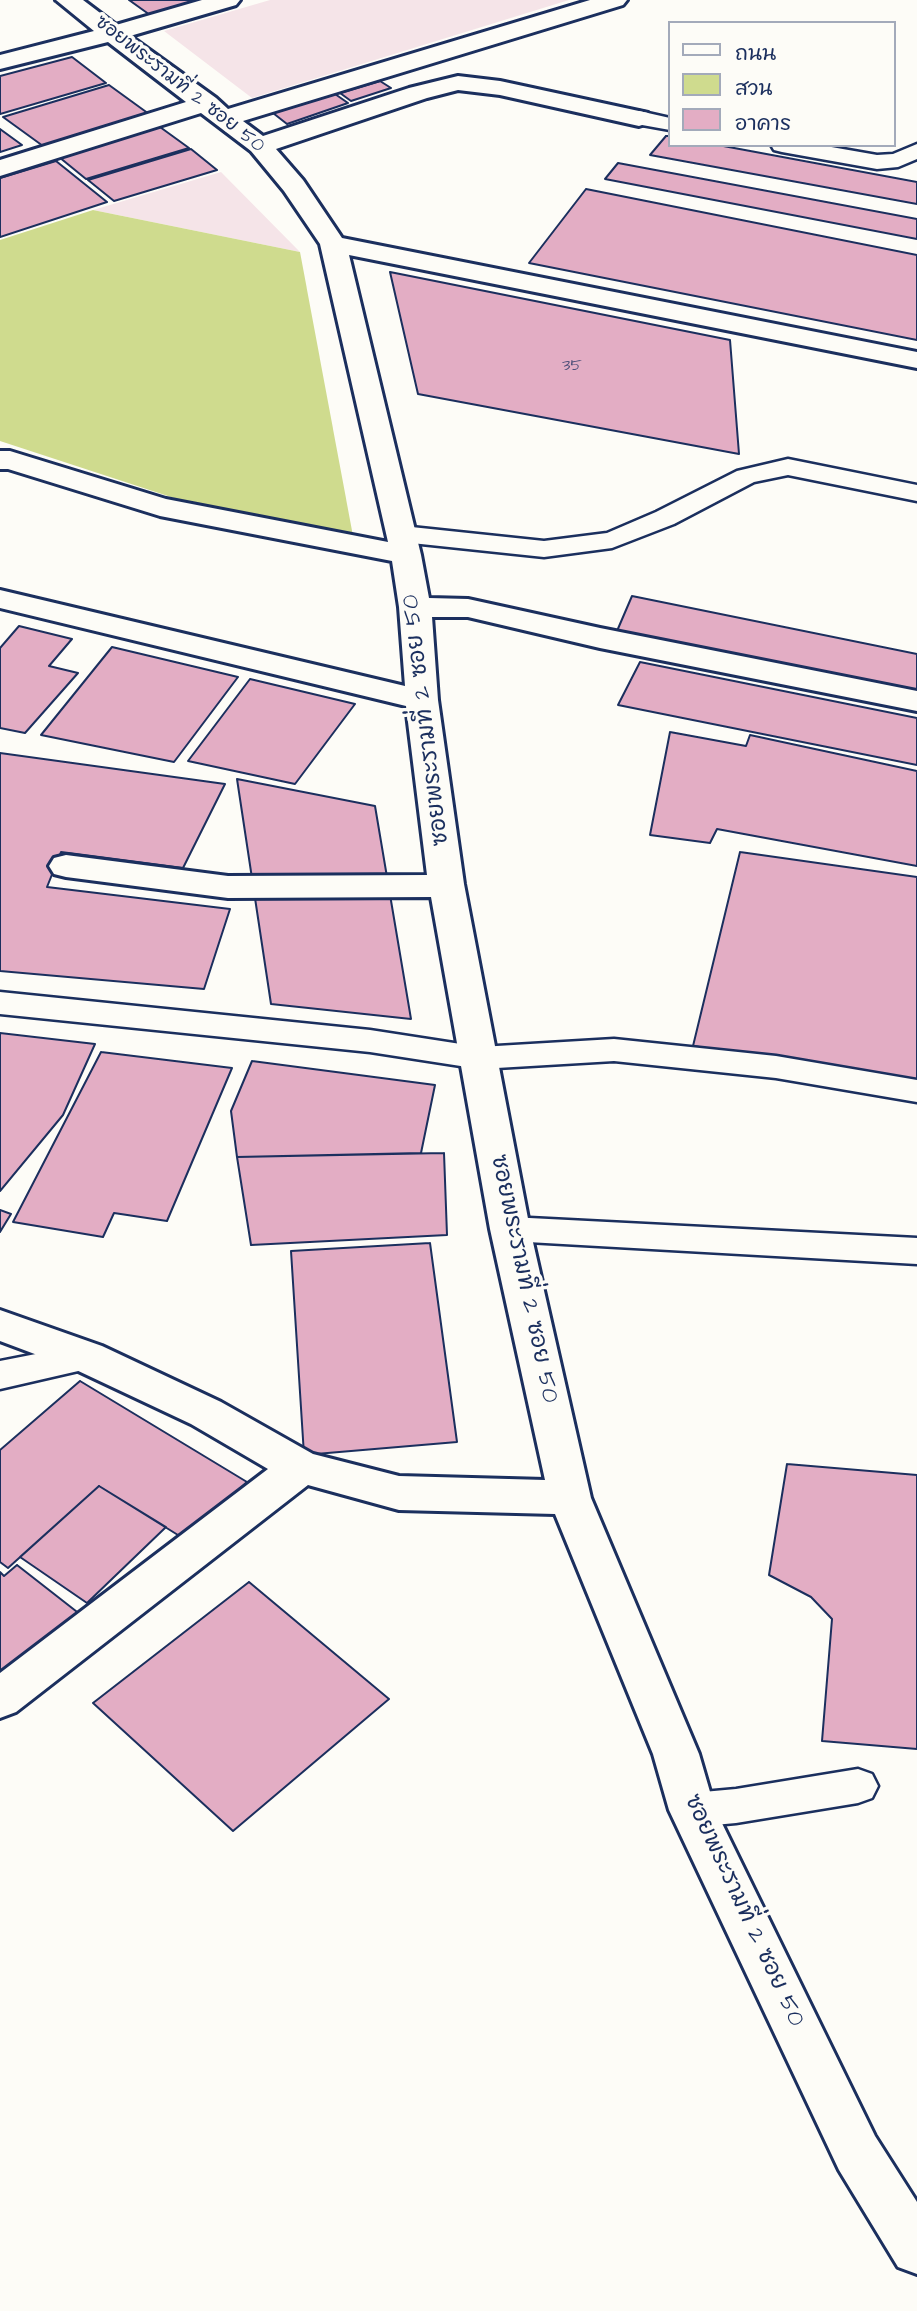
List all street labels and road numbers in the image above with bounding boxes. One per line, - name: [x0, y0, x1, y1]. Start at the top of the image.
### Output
- street label: ซอยพระรามที่ 2 ซอย 50: [90, 12, 268, 158]
- street label: ซอยพระรามที่ 2 ซอย 50: [398, 593, 456, 847]
- street label: ซอยพระรามที่ 2 ซอย 50: [483, 1152, 563, 1406]
- street label: ซอยพระรามที่ 2 ซอย 50: [677, 1791, 809, 2031]

